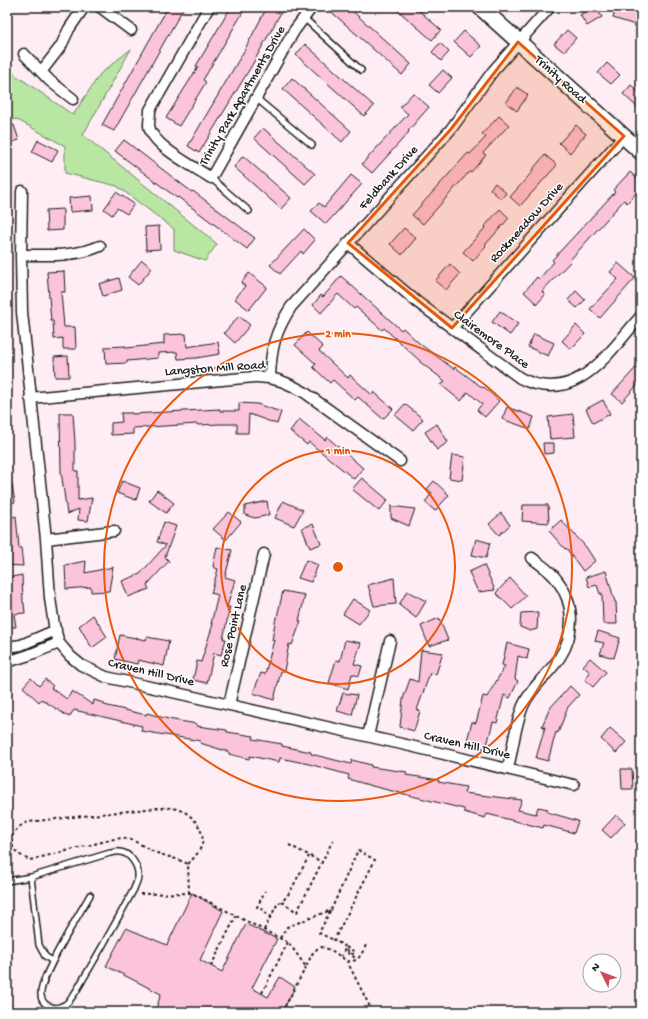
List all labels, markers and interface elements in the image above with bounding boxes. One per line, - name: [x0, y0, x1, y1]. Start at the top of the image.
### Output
- street label: Trinity Park Apartments Drive: [196, 23, 289, 169]
- street label: Trinity Road: [530, 52, 590, 108]
- street label: Feldbank Drive: [356, 143, 422, 214]
- street label: Rockmeadow Drive: [487, 180, 567, 266]
- street label: Clairemore Place: [450, 307, 532, 373]
- text: 2 min: [325, 328, 351, 342]
- street label: Langston Mill Road: [164, 358, 267, 380]
- text: 1 min: [325, 445, 351, 459]
- centre of rings: [331, 560, 345, 574]
- street label: Rose Point Lane: [217, 583, 251, 669]
- street label: Craven Hill Drive: [106, 656, 196, 690]
- street label: Craven Hill Drive: [422, 729, 512, 763]
- north arrow: [582, 953, 622, 993]
- text: N: [589, 961, 603, 974]

